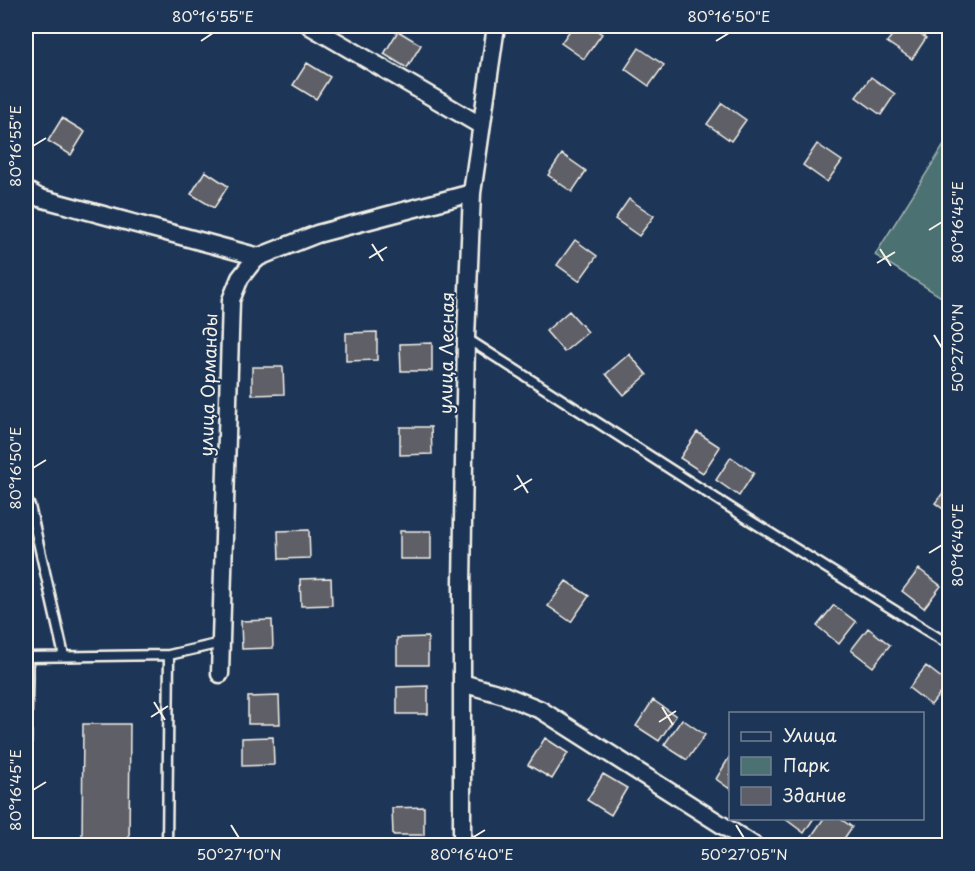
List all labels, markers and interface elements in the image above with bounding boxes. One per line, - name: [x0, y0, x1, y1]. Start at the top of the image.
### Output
- text: 80°16'55"E: [172, 4, 254, 27]
- text: 80°16'50"E: [687, 4, 771, 27]
- text: 80°16'55"E: [3, 105, 26, 187]
- text: 80°16'45"E: [945, 181, 968, 263]
- street label: улица Лесная: [431, 292, 460, 414]
- text: 50°27'00"N: [945, 304, 968, 392]
- street label: улица Орманды: [192, 313, 223, 457]
- text: 80°16'50"E: [3, 426, 26, 510]
- text: 80°16'40"E: [945, 503, 968, 587]
- legend: [729, 712, 924, 820]
- text: Улица: [783, 721, 837, 748]
- text: 80°16'45"E: [3, 749, 26, 831]
- text: Парк: [783, 751, 830, 778]
- text: Здание: [783, 781, 846, 808]
- text: 50°27'10"N: [197, 842, 282, 865]
- text: 80°16'40"E: [430, 842, 514, 865]
- text: 50°27'05"N: [700, 842, 788, 865]

